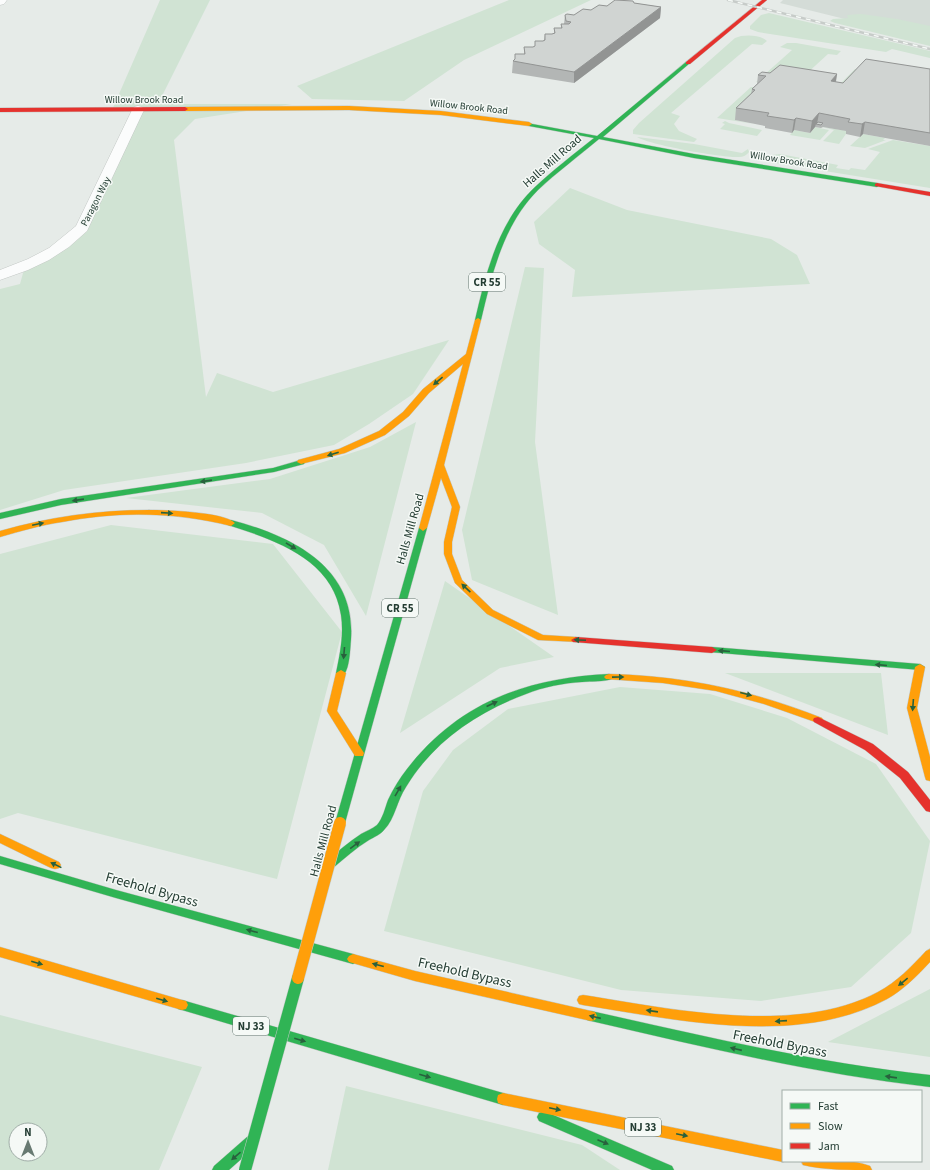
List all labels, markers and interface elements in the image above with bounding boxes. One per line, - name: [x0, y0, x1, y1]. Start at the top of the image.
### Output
- street label: Willow Brook Road: [105, 93, 183, 107]
- street label: Willow Brook Road: [429, 96, 509, 118]
- street label: Halls Mill Road: [519, 131, 586, 192]
- street label: Willow Brook Road: [749, 148, 829, 174]
- street label: Paragon Way: [77, 174, 114, 229]
- road number: CR 55: [469, 273, 505, 291]
- one-way arrow: [433, 377, 444, 386]
- one-way arrow: [327, 451, 339, 457]
- one-way arrow: [200, 478, 212, 484]
- street label: Halls Mill Road: [392, 492, 429, 567]
- one-way arrow: [72, 497, 84, 503]
- one-way arrow: [161, 509, 173, 516]
- one-way arrow: [31, 521, 44, 527]
- one-way arrow: [285, 543, 297, 550]
- one-way arrow: [461, 584, 471, 593]
- road number: CR 55: [382, 599, 418, 617]
- one-way arrow: [574, 636, 586, 643]
- one-way arrow: [341, 647, 348, 659]
- one-way arrow: [718, 648, 730, 654]
- one-way arrow: [875, 661, 887, 668]
- one-way arrow: [612, 674, 625, 680]
- one-way arrow: [740, 691, 752, 697]
- one-way arrow: [910, 699, 917, 711]
- one-way arrow: [486, 701, 497, 707]
- one-way arrow: [395, 785, 402, 797]
- street label: Halls Mill Road: [306, 803, 341, 879]
- one-way arrow: [350, 841, 360, 849]
- one-way arrow: [50, 862, 61, 868]
- street label: Freehold Bypass: [103, 867, 201, 913]
- one-way arrow: [246, 928, 258, 934]
- street label: Freehold Bypass: [416, 952, 514, 993]
- one-way arrow: [32, 960, 44, 966]
- one-way arrow: [372, 962, 384, 968]
- one-way arrow: [897, 978, 908, 986]
- one-way arrow: [156, 997, 168, 1003]
- one-way arrow: [646, 1007, 658, 1013]
- one-way arrow: [589, 1013, 602, 1019]
- road number: NJ 33: [233, 1017, 269, 1035]
- one-way arrow: [775, 1017, 787, 1024]
- street label: Freehold Bypass: [731, 1025, 829, 1063]
- one-way arrow: [295, 1037, 307, 1043]
- one-way arrow: [730, 1045, 742, 1051]
- one-way arrow: [420, 1073, 432, 1079]
- one-way arrow: [885, 1074, 897, 1080]
- legend: [782, 1090, 922, 1162]
- text: Fast: [818, 1098, 838, 1115]
- one-way arrow: [549, 1107, 561, 1113]
- road number: NJ 33: [625, 1118, 661, 1136]
- text: Slow: [818, 1118, 843, 1135]
- north arrow: [8, 1122, 48, 1162]
- text: N: [24, 1125, 32, 1140]
- one-way arrow: [676, 1133, 688, 1139]
- text: Jam: [818, 1138, 840, 1155]
- one-way arrow: [597, 1139, 609, 1145]
- one-way arrow: [230, 1151, 241, 1160]

